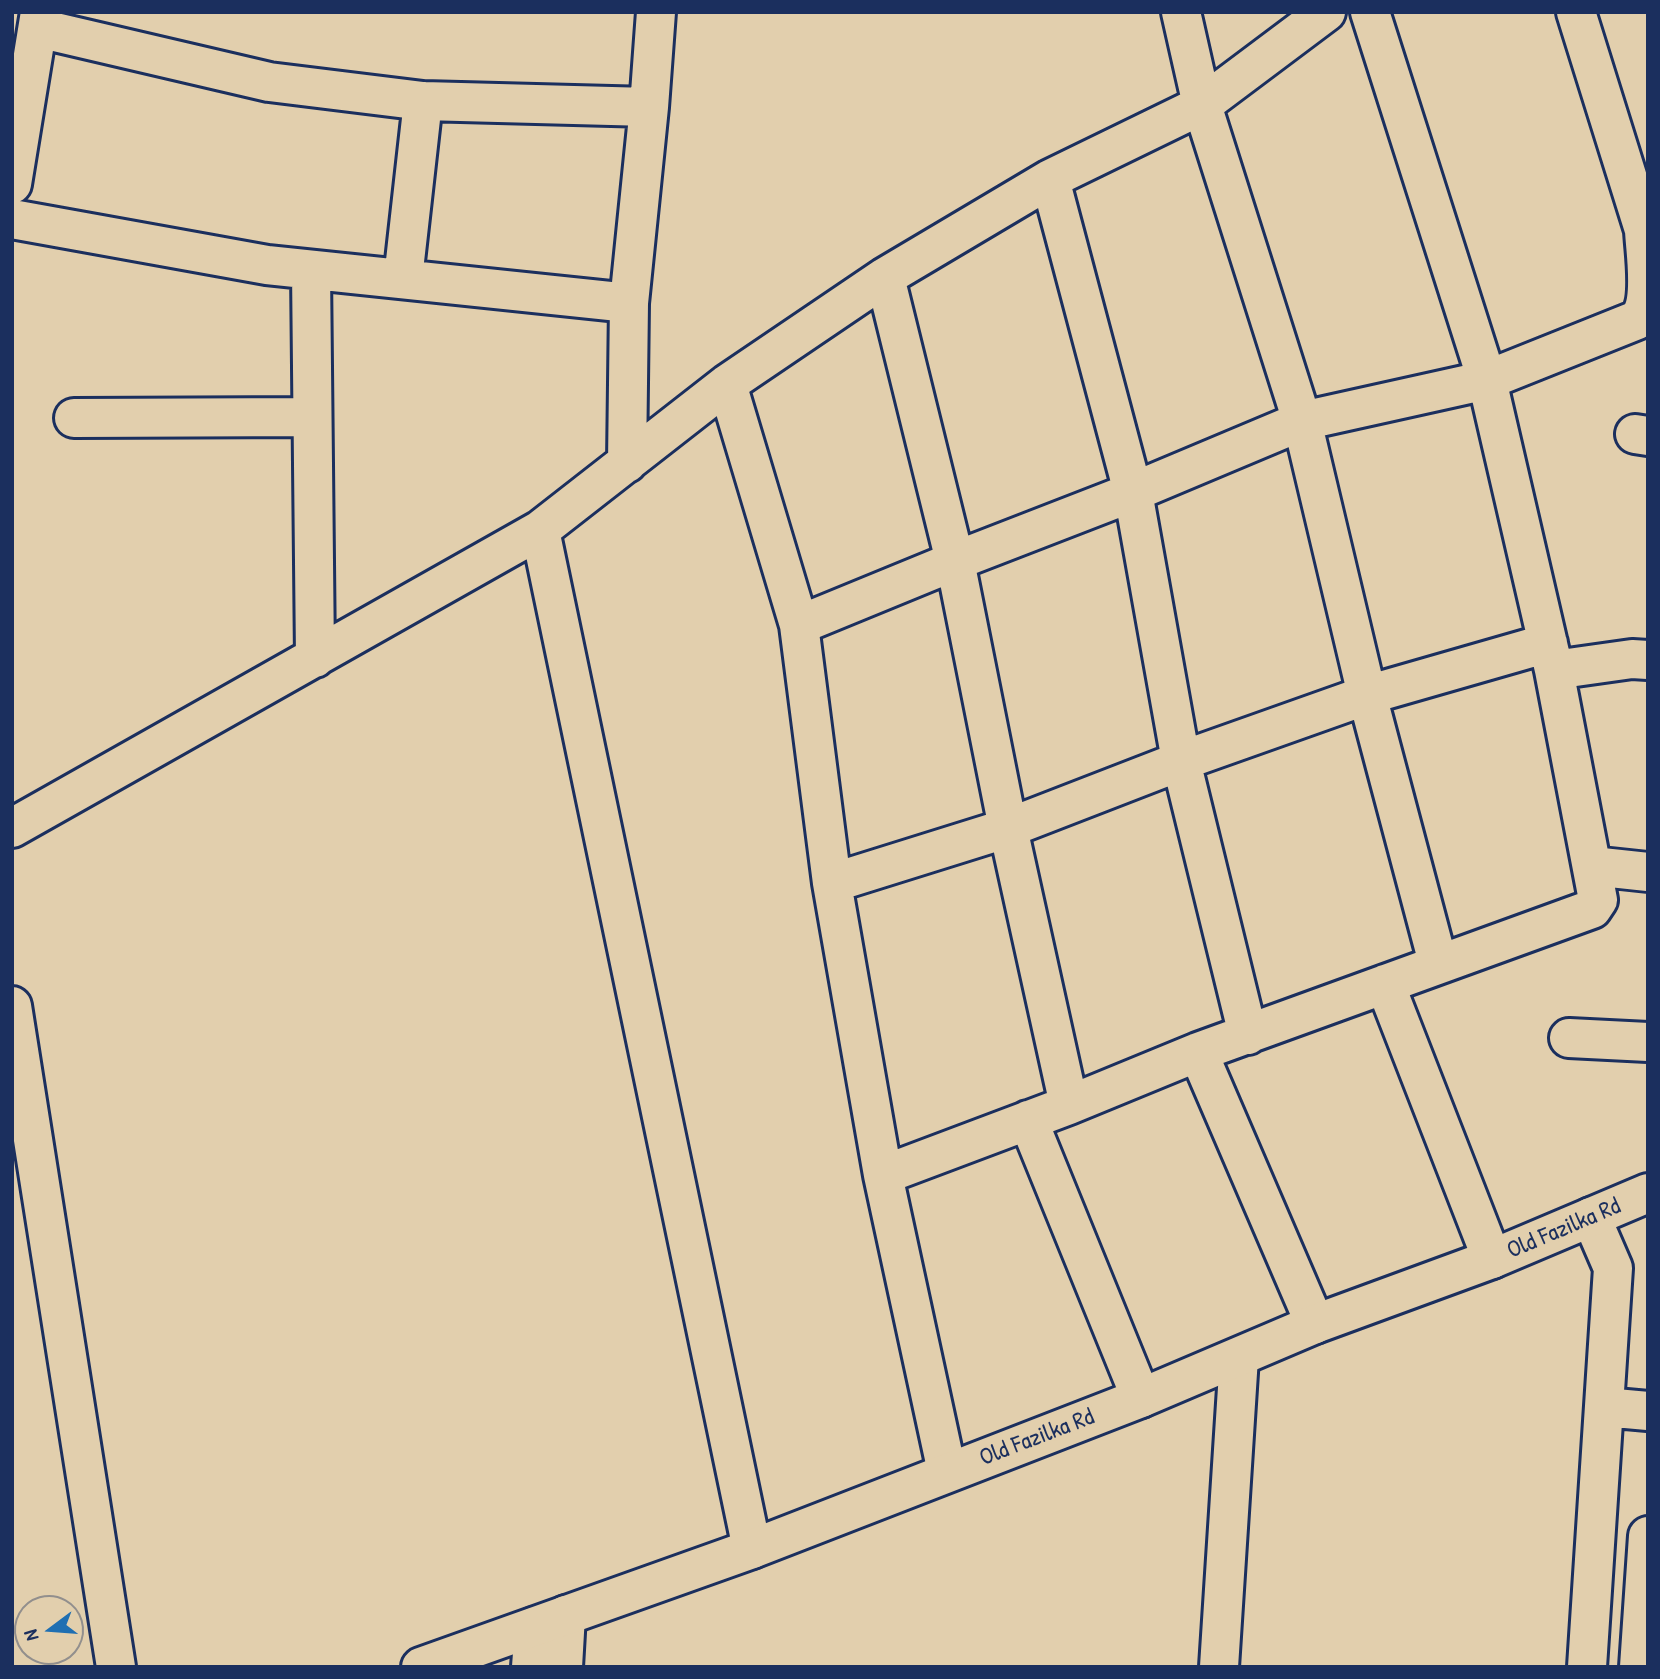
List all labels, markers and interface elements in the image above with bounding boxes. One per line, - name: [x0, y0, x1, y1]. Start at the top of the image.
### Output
- street label: Old Fazilka Rd: [1503, 1192, 1625, 1266]
- street label: Old Fazilka Rd: [976, 1403, 1098, 1473]
- north arrow: [14, 1595, 84, 1665]
- text: N: [17, 1627, 45, 1644]

